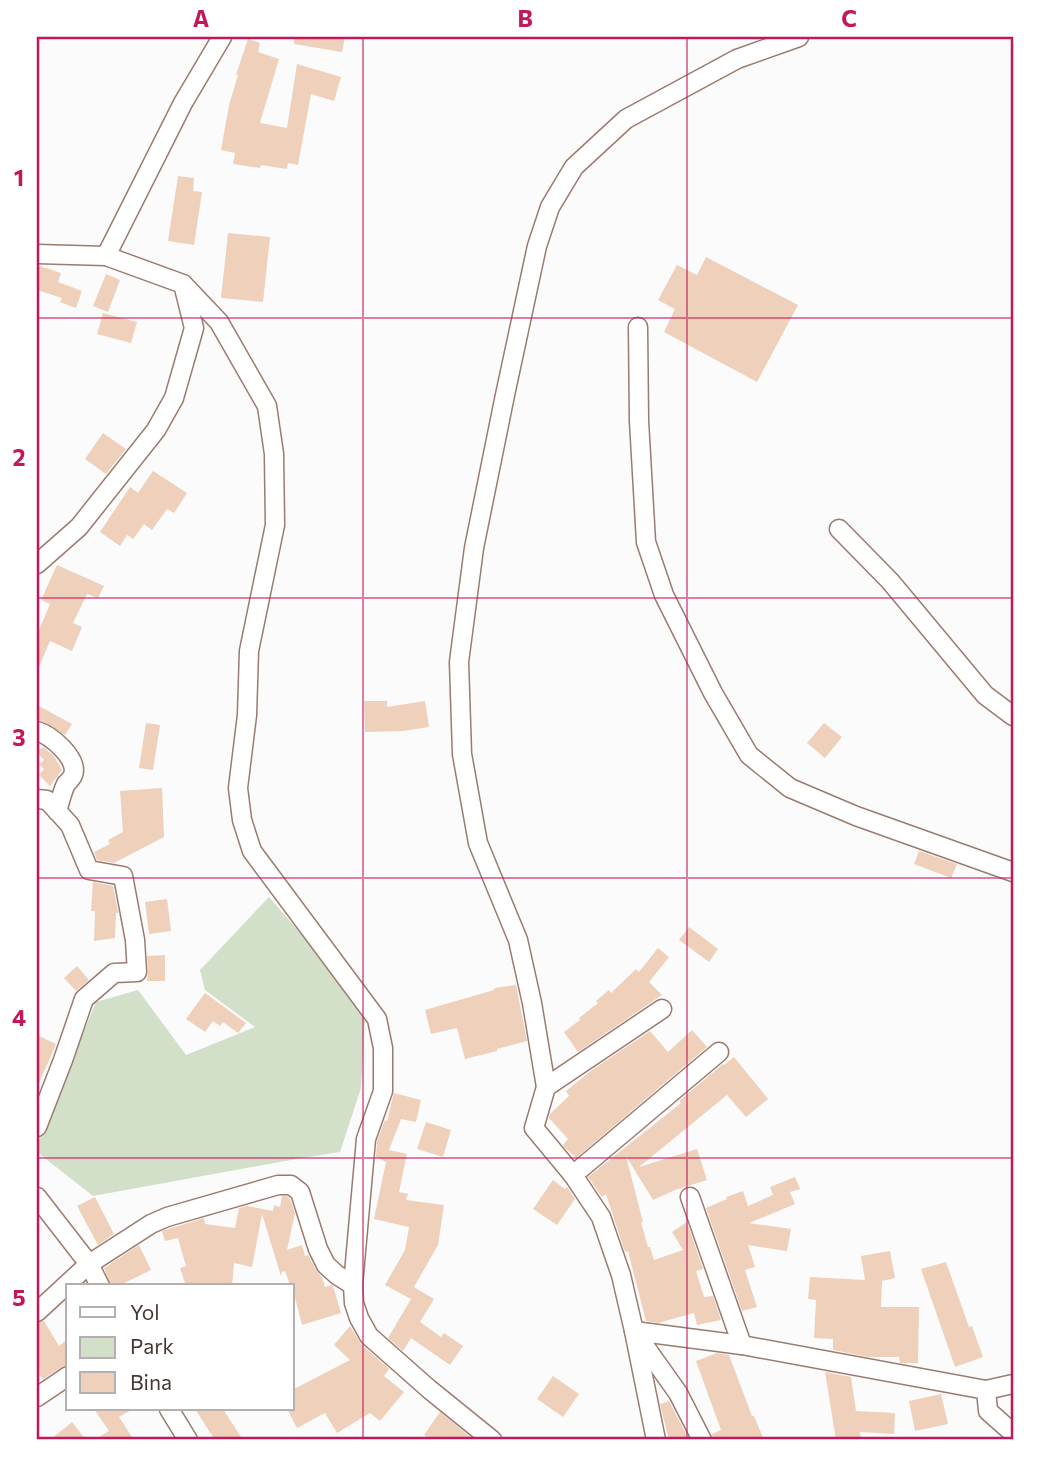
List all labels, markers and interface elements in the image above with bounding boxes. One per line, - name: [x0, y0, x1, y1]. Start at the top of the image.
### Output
- text: A: [193, 4, 210, 32]
- text: B: [517, 4, 533, 32]
- text: C: [841, 4, 857, 32]
- text: 1: [14, 163, 24, 191]
- text: 2: [12, 443, 26, 471]
- text: 3: [12, 723, 26, 751]
- text: 4: [12, 1003, 26, 1031]
- text: 5: [12, 1283, 26, 1311]
- legend: [66, 1284, 294, 1410]
- text: Yol: [130, 1299, 160, 1324]
- text: Park: [130, 1333, 174, 1358]
- text: Bina: [130, 1369, 172, 1394]

